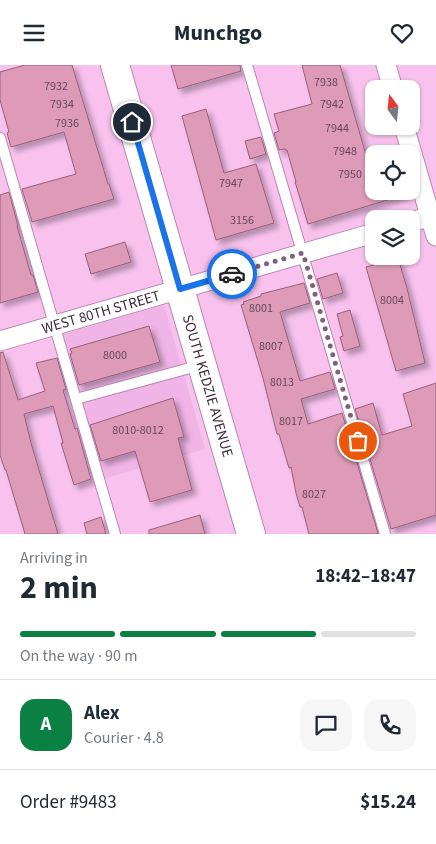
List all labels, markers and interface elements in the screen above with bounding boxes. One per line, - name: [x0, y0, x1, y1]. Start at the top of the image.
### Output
- text: Munchgo: [174, 17, 262, 49]
- icon: menu: [20, 19, 48, 47]
- icon: heart: [388, 19, 416, 47]
- house number: 7938: [314, 74, 338, 91]
- house number: 7932: [44, 78, 68, 95]
- north arrow: [365, 80, 420, 135]
- map controls: [365, 80, 420, 265]
- house number: 7934: [50, 96, 74, 113]
- house number: 7942: [320, 96, 344, 113]
- pin: [111, 101, 153, 143]
- icon: home: [118, 108, 146, 136]
- house number: 7936: [55, 115, 79, 132]
- house number: 7944: [325, 120, 349, 137]
- house number: 7948: [333, 143, 357, 160]
- button: locate: [365, 145, 420, 200]
- house number: 7950: [338, 166, 362, 183]
- house number: 7947: [219, 175, 243, 192]
- button: layers: [365, 210, 420, 265]
- house number: 3156: [230, 212, 254, 229]
- courier: [207, 249, 257, 299]
- icon: car: [218, 260, 246, 288]
- street label: WEST 80TH STREET: [39, 285, 163, 339]
- house number: 8004: [380, 292, 404, 309]
- house number: 8001: [249, 300, 273, 317]
- street label: SOUTH KEDZIE AVENUE: [177, 312, 239, 460]
- house number: 8007: [259, 338, 283, 355]
- house number: 8000: [103, 347, 127, 364]
- house number: 8013: [270, 374, 294, 391]
- house number: 8017: [279, 413, 303, 430]
- pin: [337, 420, 379, 462]
- house number: 8010-8012: [112, 422, 164, 439]
- icon: bag: [344, 427, 372, 455]
- house number: 8027: [302, 486, 326, 503]
- text: Arriving in: [20, 547, 88, 569]
- text: 18:42–18:47: [315, 563, 416, 590]
- text: 2 min: [20, 565, 98, 611]
- text: On the way · 90 m: [20, 645, 137, 667]
- button: chat: [300, 699, 352, 751]
- button: phone: [364, 699, 416, 751]
- text: Alex: [84, 700, 120, 727]
- text: A: [41, 711, 51, 738]
- text: Courier · 4.8: [84, 727, 164, 749]
- text: Order #9483: [20, 789, 117, 816]
- text: $15.24: [360, 789, 416, 816]

